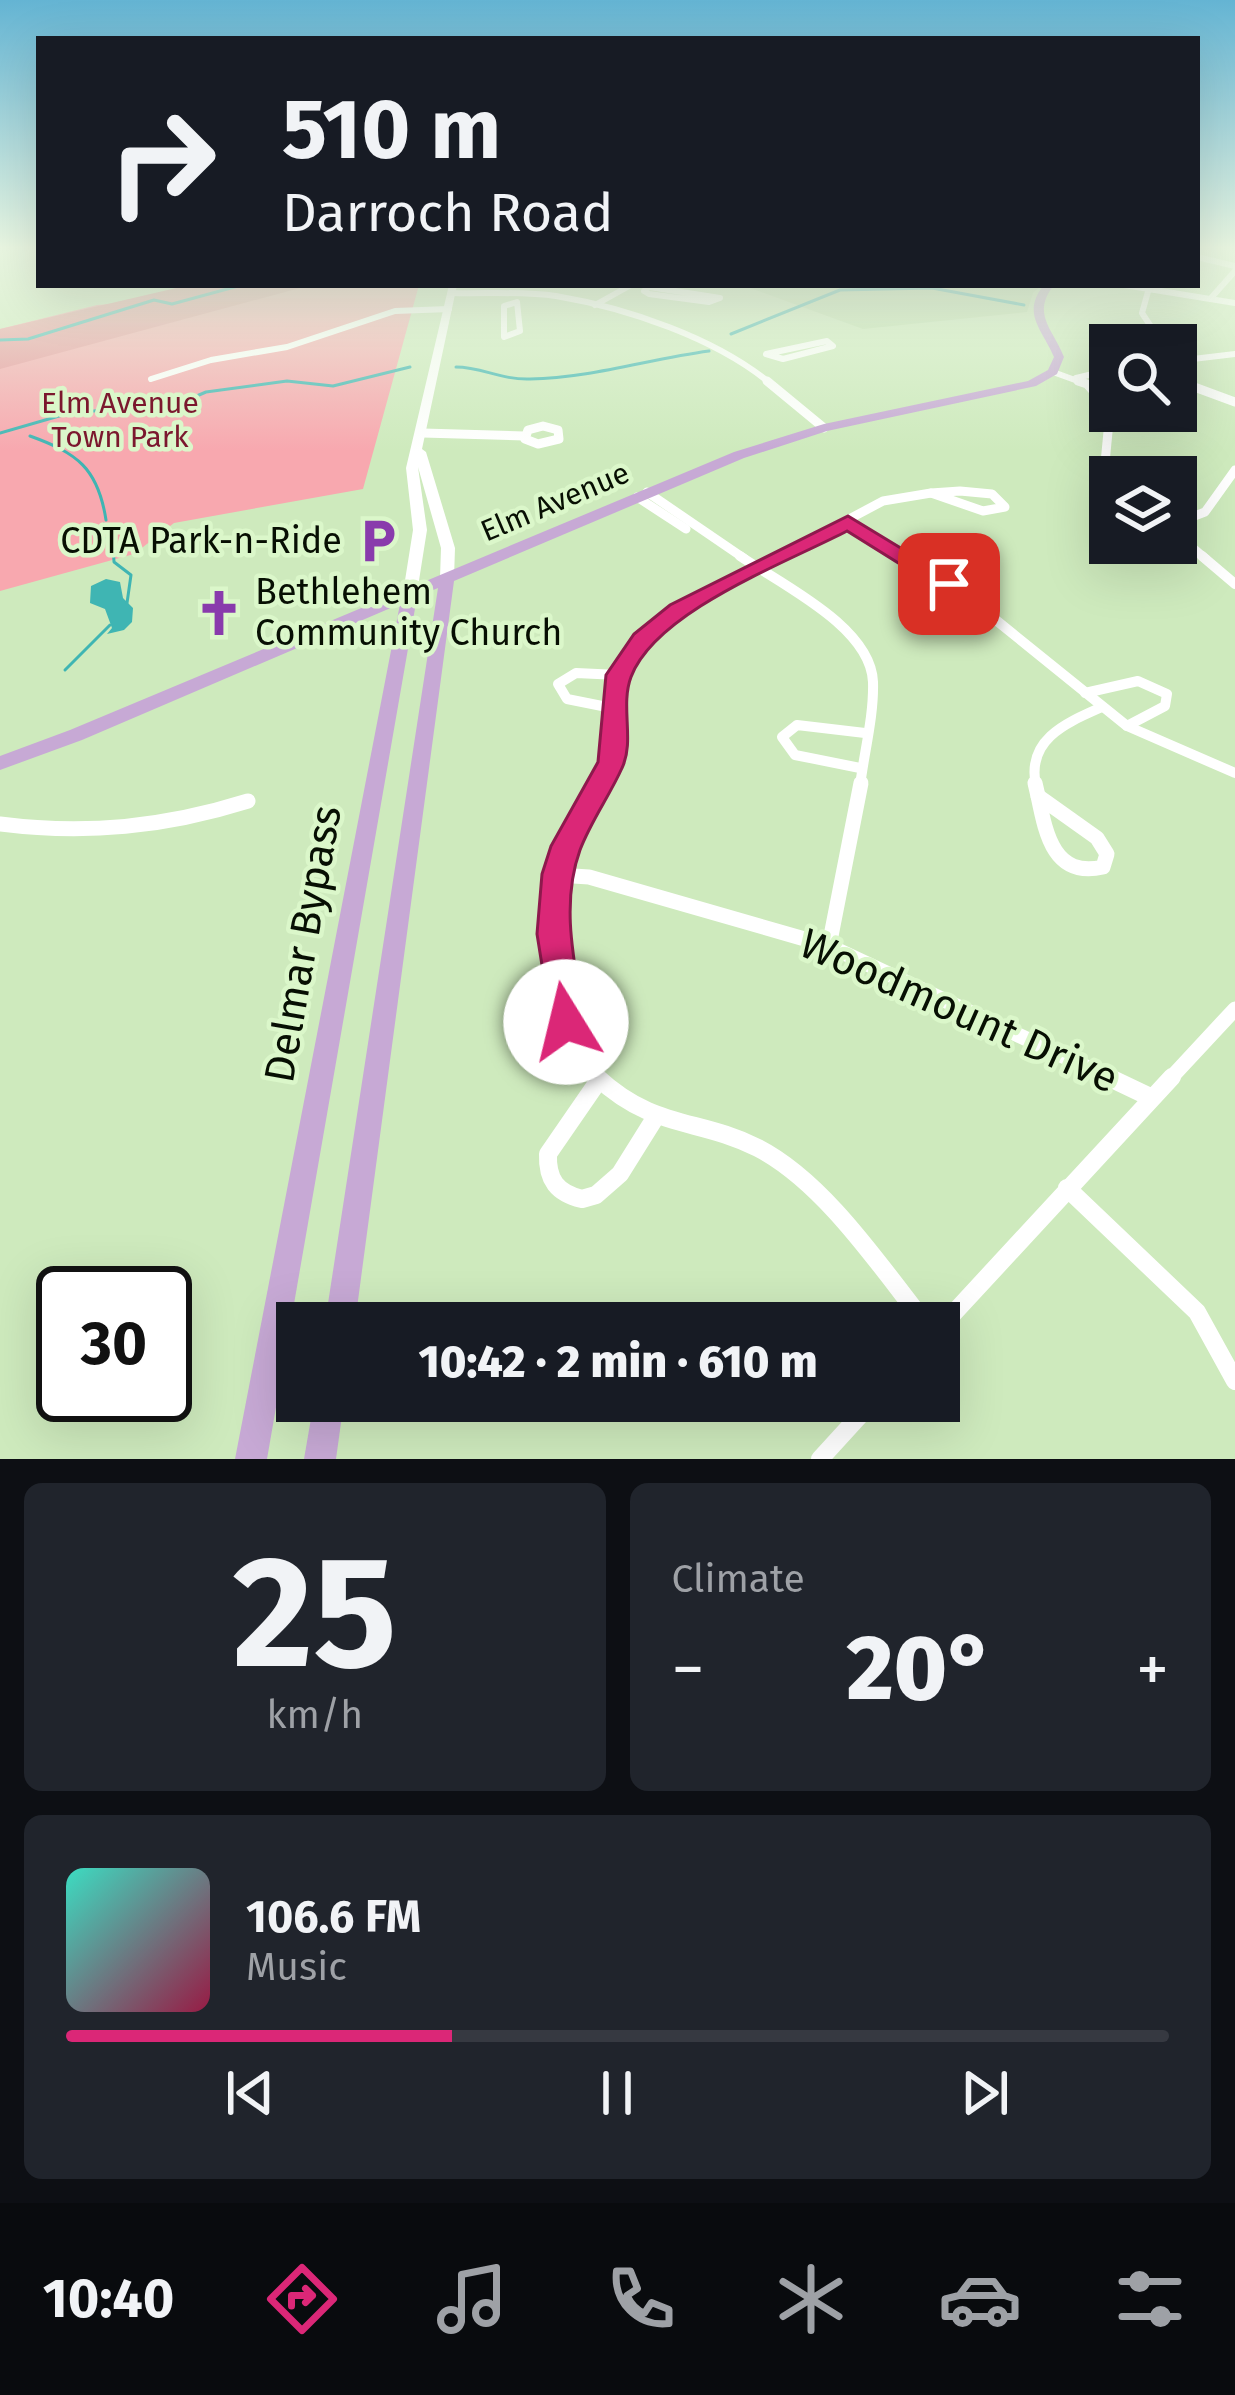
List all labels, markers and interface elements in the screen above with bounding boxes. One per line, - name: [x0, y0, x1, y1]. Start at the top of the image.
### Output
- text: 510 m: [282, 79, 501, 180]
- icon: right: [84, 84, 240, 240]
- text: Darroch Road: [282, 181, 614, 245]
- map controls: [1089, 324, 1197, 564]
- button: search: [1089, 324, 1197, 432]
- park label: Elm Avenue Town Park: [41, 385, 199, 455]
- street label: Elm Avenue: [475, 455, 635, 549]
- button: layers: [1089, 456, 1197, 564]
- parking icon: CDTA Park-n-Ride: [353, 516, 403, 566]
- place label: CDTA Park-n-Ride: [60, 519, 342, 563]
- pin: [898, 533, 1000, 635]
- icon: arrive: [916, 551, 982, 617]
- place label: Bethlehem Community Church: [255, 570, 562, 655]
- church icon: Bethlehem Community Church: [194, 588, 244, 638]
- street label: Delmar Bypass: [254, 802, 352, 1086]
- street label: Woodmount Drive: [792, 918, 1126, 1104]
- position arrow: [503, 959, 629, 1085]
- speed limit sign: 30: [36, 1266, 192, 1422]
- text: 10:42 · 2 min · 610 m: [418, 1335, 818, 1389]
- text: 25: [233, 1520, 397, 1707]
- text: Climate: [672, 1556, 805, 1602]
- text: 20°: [847, 1615, 994, 1723]
- text: −: [672, 1630, 705, 1709]
- text: +: [1136, 1630, 1169, 1709]
- text: km/h: [266, 1692, 363, 1738]
- text: 106.6 FM: [246, 1890, 421, 1944]
- text: Music: [246, 1944, 347, 1990]
- icon: previous: [217, 2060, 283, 2126]
- icon: pause: [584, 2060, 650, 2126]
- icon: next: [952, 2060, 1018, 2126]
- icon: directions: [260, 2257, 344, 2341]
- icon: music: [430, 2257, 514, 2341]
- icon: phone: [599, 2257, 683, 2341]
- icon: climate: [769, 2257, 853, 2341]
- icon: car: [938, 2257, 1022, 2341]
- icon: filters: [1108, 2257, 1192, 2341]
- text: 10:40: [43, 2267, 174, 2331]

